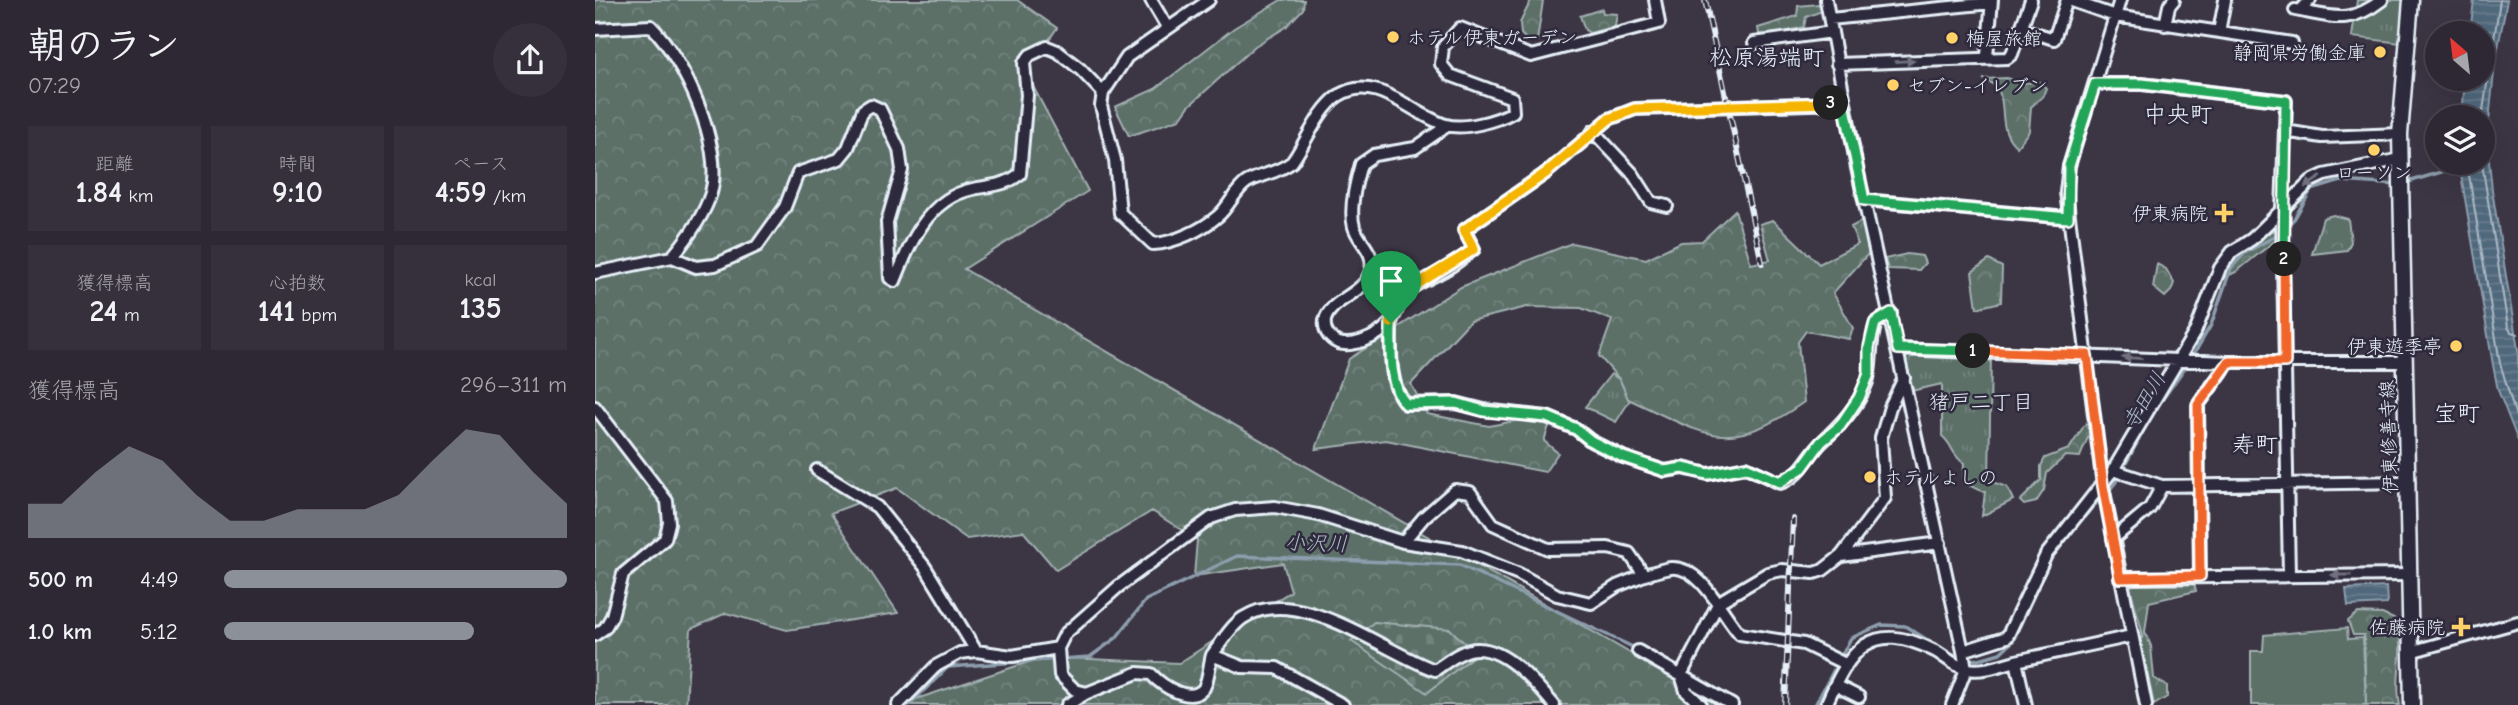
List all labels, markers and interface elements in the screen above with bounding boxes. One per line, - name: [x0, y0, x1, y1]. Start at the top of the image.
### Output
- north arrow: [2425, 21, 2495, 91]
- map controls: [2425, 21, 2495, 175]
- button: share: [493, 23, 567, 97]
- text: 朝のラン: [28, 24, 180, 68]
- place label: ホテル伊東ガーデン: [1407, 27, 1577, 49]
- place label: 梅屋旅館: [1966, 28, 2042, 50]
- marker: ホテル伊東ガーデン: [1385, 29, 1401, 45]
- marker: 梅屋旅館: [1944, 30, 1960, 46]
- place label: 静岡県労働金庫: [2233, 42, 2366, 64]
- district label: 松原湯端町: [1710, 44, 1825, 71]
- marker: 静岡県労働金庫: [2372, 44, 2388, 60]
- one-way arrow: [1894, 55, 1916, 66]
- text: 07:29: [28, 72, 81, 99]
- place label: セブン-イレブン: [1907, 75, 2048, 97]
- marker: セブン-イレブン: [1885, 77, 1901, 93]
- pin: 3: [1813, 86, 1849, 120]
- text: 3: [1826, 91, 1835, 113]
- district label: 中央町: [2144, 101, 2213, 128]
- button: layers: [2425, 105, 2495, 175]
- marker: ローソン: [2366, 142, 2382, 158]
- text: 距離: [95, 153, 134, 175]
- text: 時間: [278, 153, 317, 175]
- text: ペース: [453, 153, 508, 175]
- place label: ローソン: [2336, 162, 2412, 184]
- text: 1.84: [76, 175, 122, 210]
- text: 9:10: [272, 175, 323, 210]
- text: 4:59: [435, 175, 487, 210]
- one-way arrow: [2304, 175, 2322, 189]
- text: km: [122, 185, 153, 207]
- text: /km: [487, 185, 526, 207]
- place label: 伊東病院: [2132, 203, 2208, 225]
- marker: 伊東病院: [2214, 203, 2234, 223]
- pin: 2: [2267, 242, 2301, 276]
- text: 2: [2279, 247, 2288, 269]
- pin: [1361, 251, 1421, 323]
- icon: arrive: [1372, 262, 1410, 300]
- text: kcal: [465, 269, 496, 291]
- text: 獲得標高: [76, 272, 153, 294]
- text: 心拍数: [269, 272, 326, 294]
- text: 135: [459, 291, 502, 326]
- text: 24: [89, 294, 118, 329]
- text: 141: [258, 294, 295, 329]
- text: m: [118, 304, 140, 326]
- text: bpm: [295, 304, 337, 326]
- pin: 1: [1955, 334, 1991, 368]
- place label: 伊東遊季亭: [2347, 336, 2442, 358]
- marker: 伊東遊季亭: [2448, 338, 2464, 354]
- text: 1: [1969, 339, 1976, 361]
- one-way arrow: [2121, 352, 2143, 363]
- water label: 寺田川: [2117, 368, 2171, 434]
- text: 296–311 m: [460, 371, 567, 398]
- text: 獲得標高: [28, 377, 120, 404]
- street label: 伊東修善寺線: [2376, 380, 2402, 494]
- district label: 猪戸二丁目: [1929, 390, 2034, 414]
- district label: 宝町: [2434, 400, 2480, 427]
- district label: 寿町: [2232, 431, 2278, 458]
- place label: ホテルよしの: [1884, 467, 1997, 489]
- marker: ホテルよしの: [1862, 469, 1878, 485]
- water label: 小沢川: [1284, 530, 1348, 556]
- text: 500 m: [28, 566, 93, 593]
- text: 4:49: [140, 566, 179, 593]
- one-way arrow: [2330, 569, 2352, 581]
- place label: 佐藤病院: [2369, 617, 2445, 639]
- marker: 佐藤病院: [2451, 617, 2471, 637]
- text: 1.0 km: [28, 618, 92, 645]
- text: 5:12: [140, 618, 178, 645]

